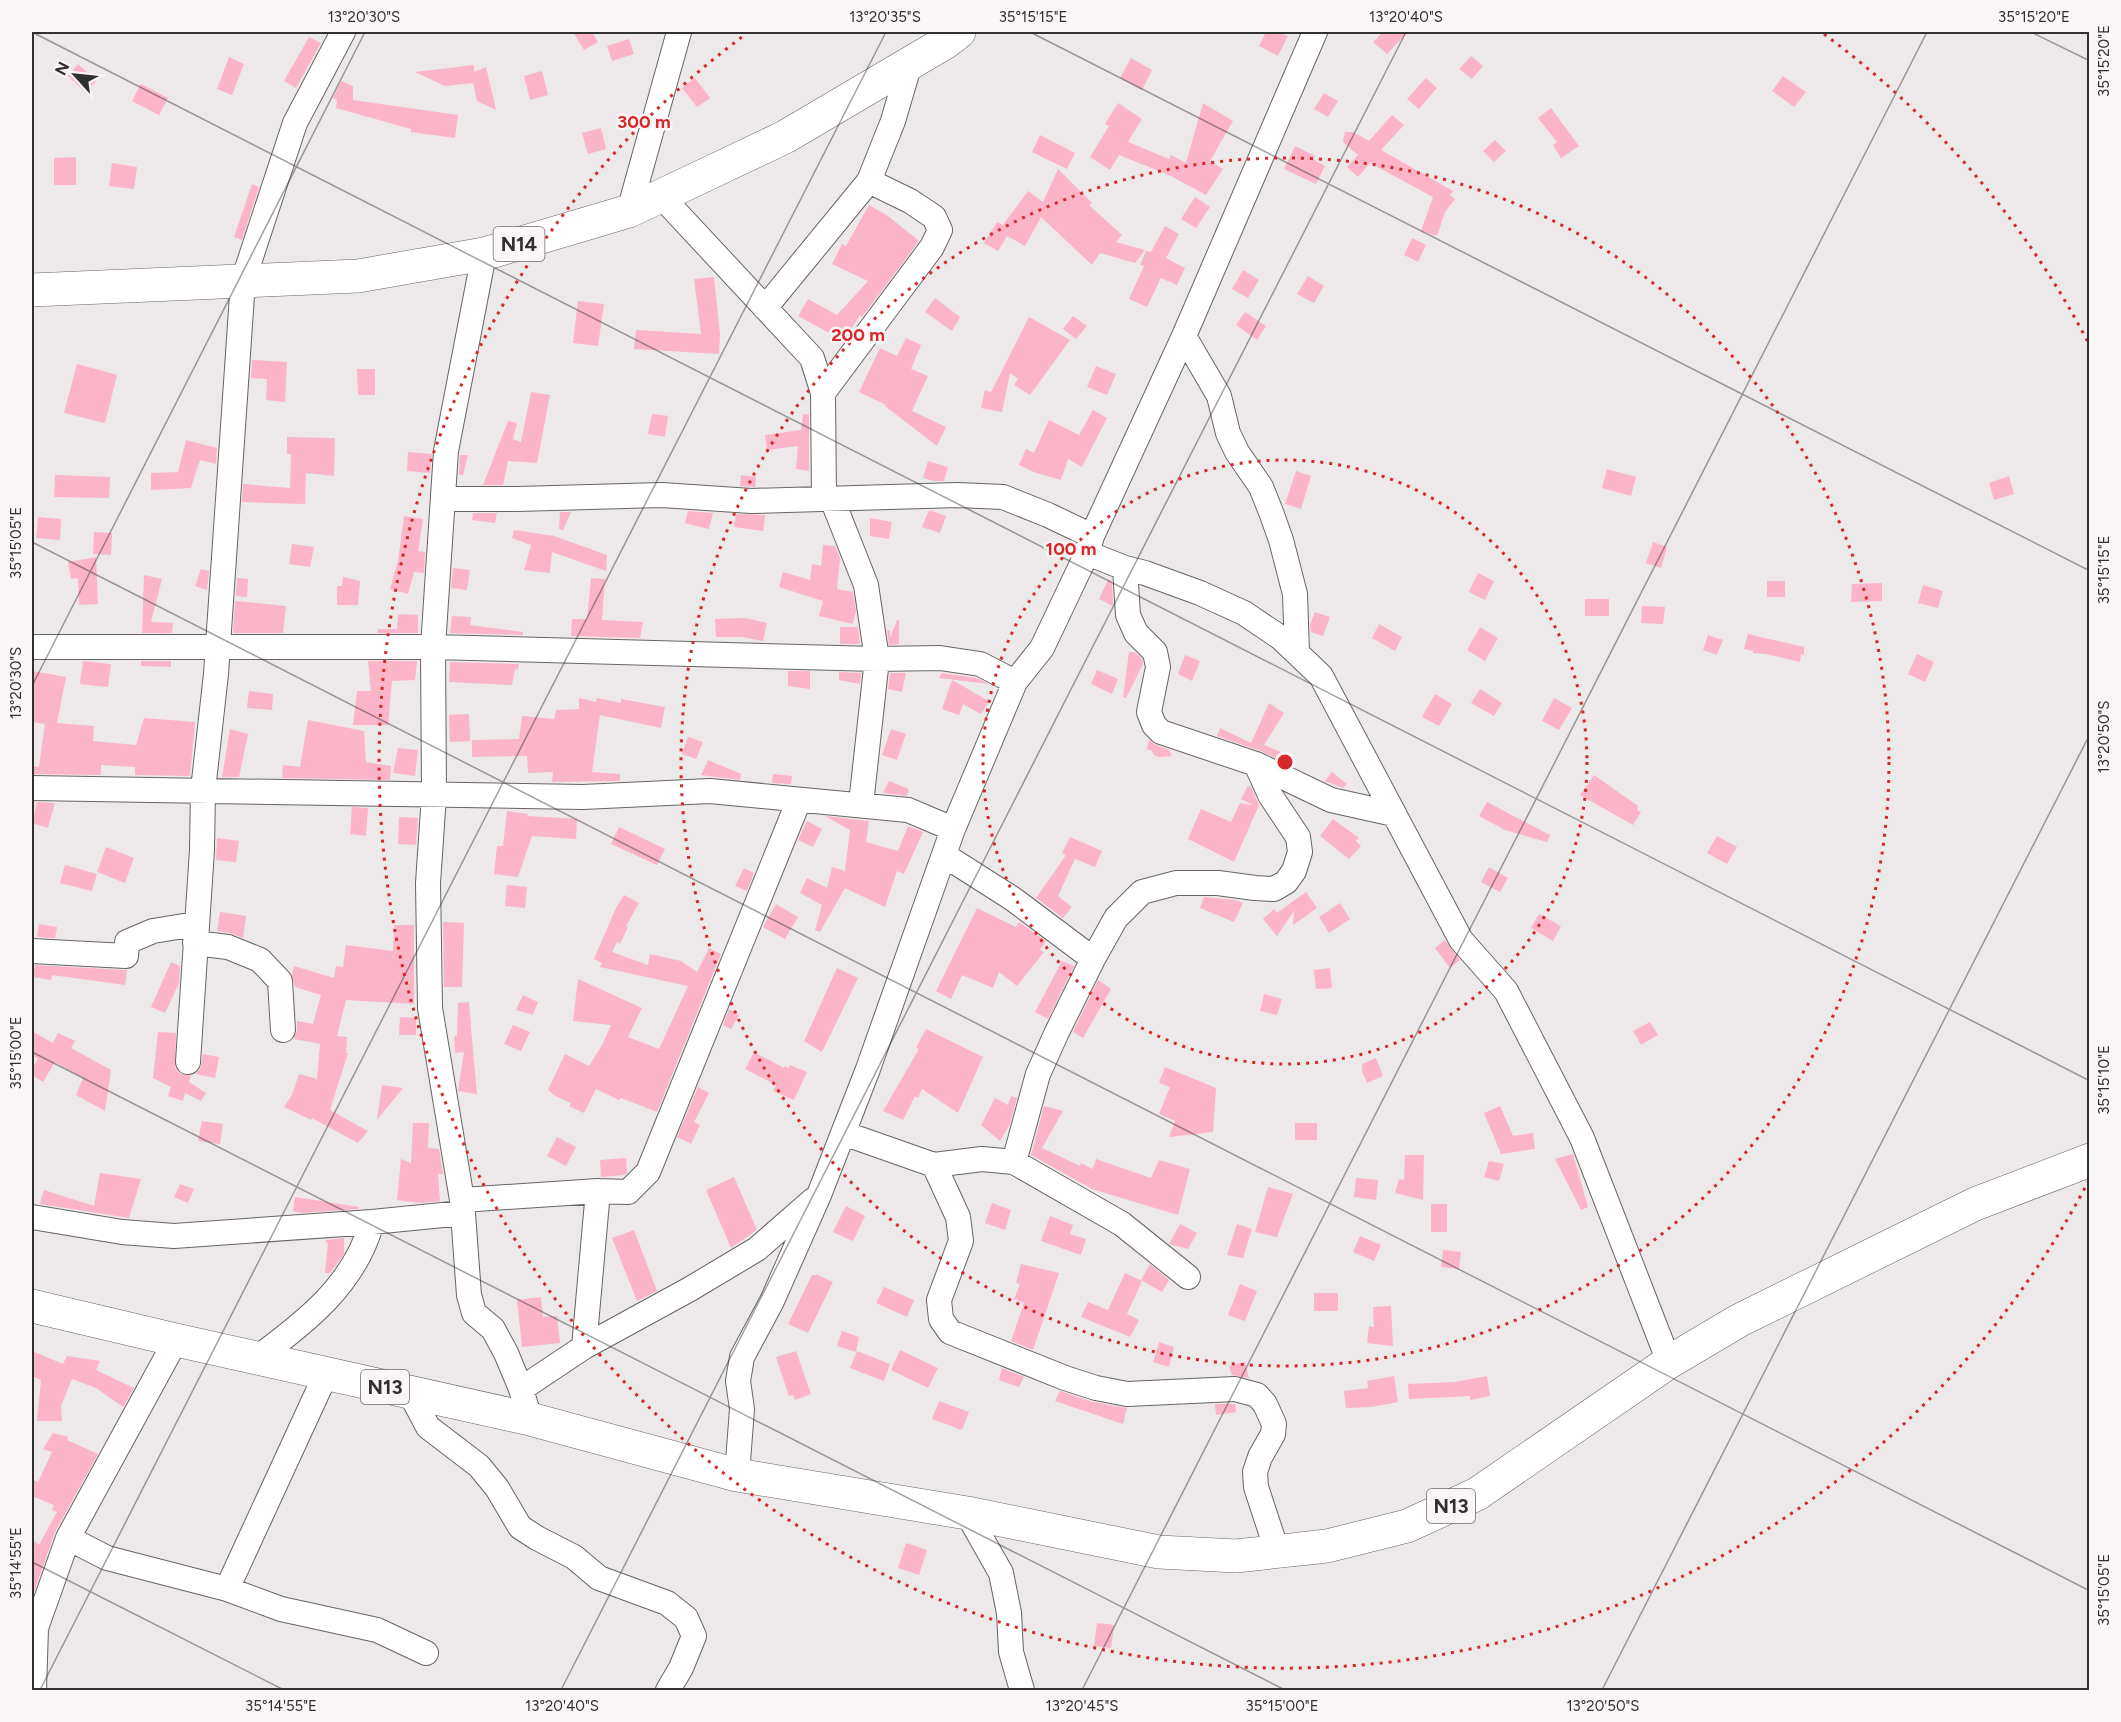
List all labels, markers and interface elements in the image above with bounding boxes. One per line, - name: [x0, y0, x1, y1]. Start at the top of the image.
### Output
- text: 13°20'30"S: [328, 8, 400, 26]
- text: 13°20'35"S: [849, 8, 921, 26]
- text: 35°15'15"E: [999, 8, 1067, 26]
- text: 13°20'40"S: [1369, 8, 1443, 26]
- text: 35°15'20"E: [1998, 8, 2070, 26]
- text: 35°15'20"E: [2095, 25, 2113, 97]
- north arrow: [45, 45, 105, 105]
- text: N: [51, 59, 73, 78]
- text: 300 m: [617, 111, 671, 133]
- road number: N14: [494, 227, 544, 261]
- text: 200 m: [831, 324, 885, 346]
- text: 35°15'05"E: [7, 507, 25, 579]
- text: 35°15'15"E: [2095, 536, 2113, 604]
- text: 100 m: [1046, 538, 1096, 560]
- text: 13°20'30"S: [7, 647, 25, 719]
- text: 13°20'50"S: [2095, 700, 2113, 774]
- centre of rings: [1275, 752, 1295, 772]
- text: 35°15'00"E: [7, 1016, 25, 1090]
- text: 35°15'10"E: [2095, 1045, 2113, 1115]
- road number: N13: [361, 1370, 409, 1404]
- road number: N13: [1427, 1489, 1475, 1523]
- text: 35°14'55"E: [7, 1527, 25, 1599]
- text: 35°15'05"E: [2095, 1554, 2113, 1626]
- text: 35°14'55"E: [245, 1697, 317, 1715]
- text: 13°20'40"S: [525, 1697, 599, 1715]
- text: 13°20'45"S: [1046, 1697, 1118, 1715]
- text: 35°15'00"E: [1245, 1697, 1319, 1715]
- text: 13°20'50"S: [1566, 1697, 1640, 1715]

